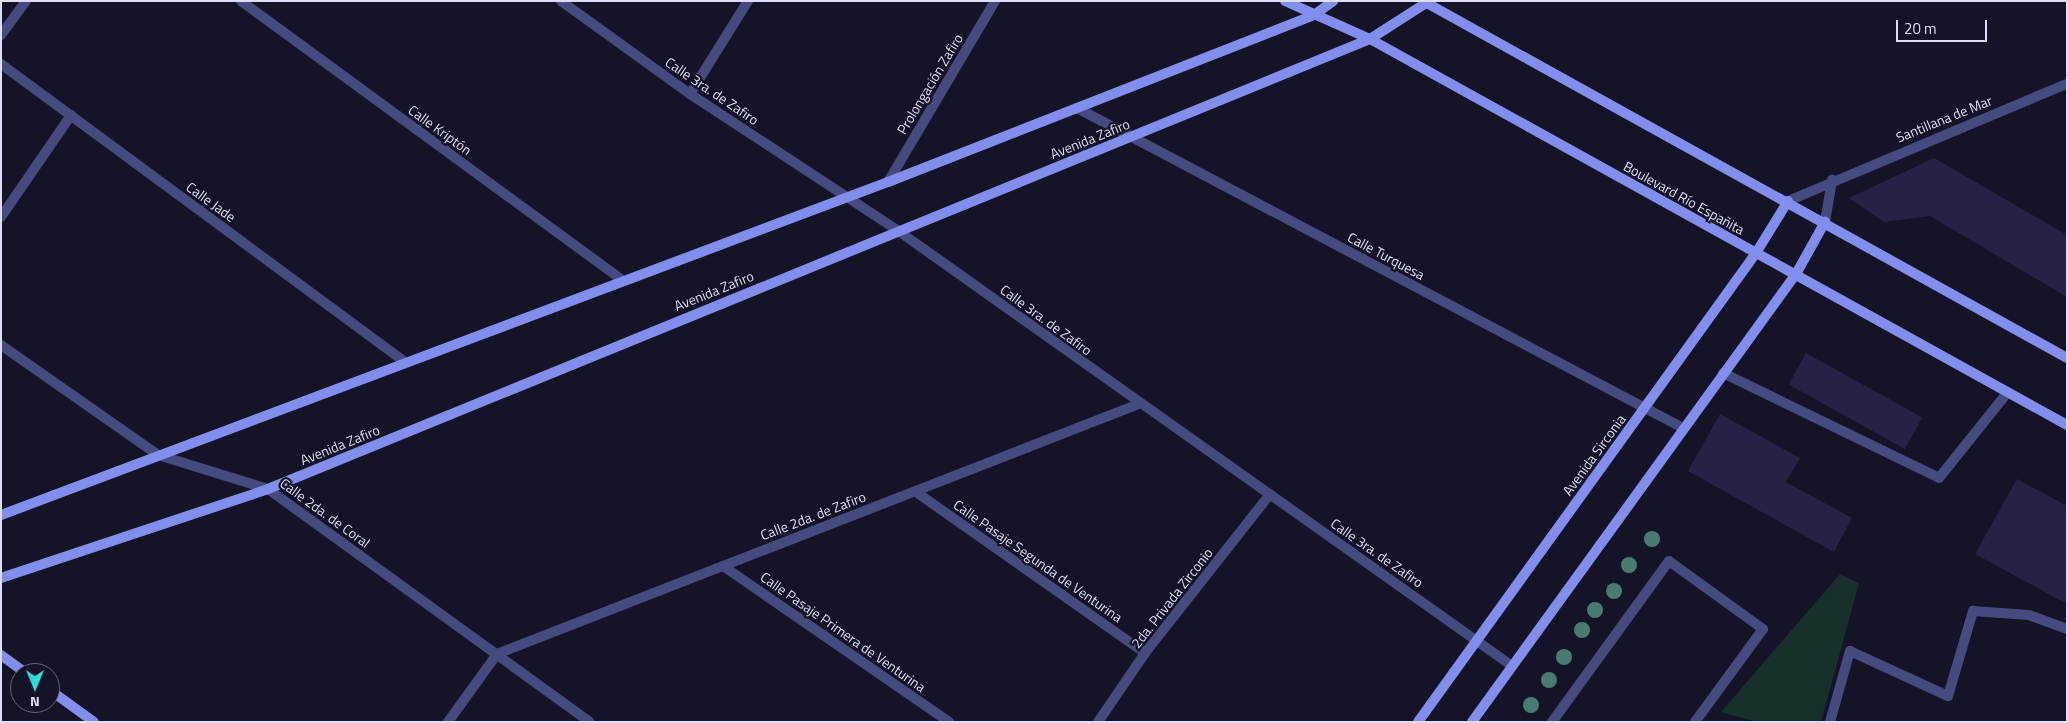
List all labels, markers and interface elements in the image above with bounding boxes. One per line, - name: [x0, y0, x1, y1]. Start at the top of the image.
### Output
- scale bar: [1898, 10, 1989, 42]
- text: 20 m: [1904, 17, 1937, 40]
- street label: Prolongación Zafiro: [893, 31, 967, 137]
- street label: Calle 3ra. de Zafiro: [662, 54, 762, 128]
- street label: Santillana de Mar: [1893, 92, 1995, 146]
- street label: Calle Kriptón: [405, 101, 475, 159]
- street label: Avenida Zafiro: [1048, 115, 1132, 163]
- street label: Boulevard Río Españita: [1621, 158, 1747, 238]
- street label: Calle Jade: [183, 179, 239, 225]
- street label: Calle Turquesa: [1345, 229, 1427, 283]
- street label: Avenida Zafiro: [672, 267, 756, 315]
- street label: Calle 3ra. de Zafiro: [997, 281, 1095, 359]
- street label: Avenida Sirconia: [1559, 411, 1629, 499]
- street label: Avenida Zafiro: [298, 421, 382, 469]
- street label: Calle 2da. de Coral: [277, 475, 373, 551]
- street label: Calle 2da. de Zafiro: [758, 488, 868, 544]
- street label: Calle Pasaje Segunda de Venturina: [950, 496, 1126, 626]
- street label: Calle 3ra. de Zafiro: [1328, 515, 1426, 591]
- street label: 2da. Privada Zirconio: [1128, 545, 1216, 651]
- street label: Calle Pasaje Primera de Venturina: [757, 568, 929, 696]
- north arrow: [10, 663, 60, 713]
- text: N: [30, 692, 40, 713]

